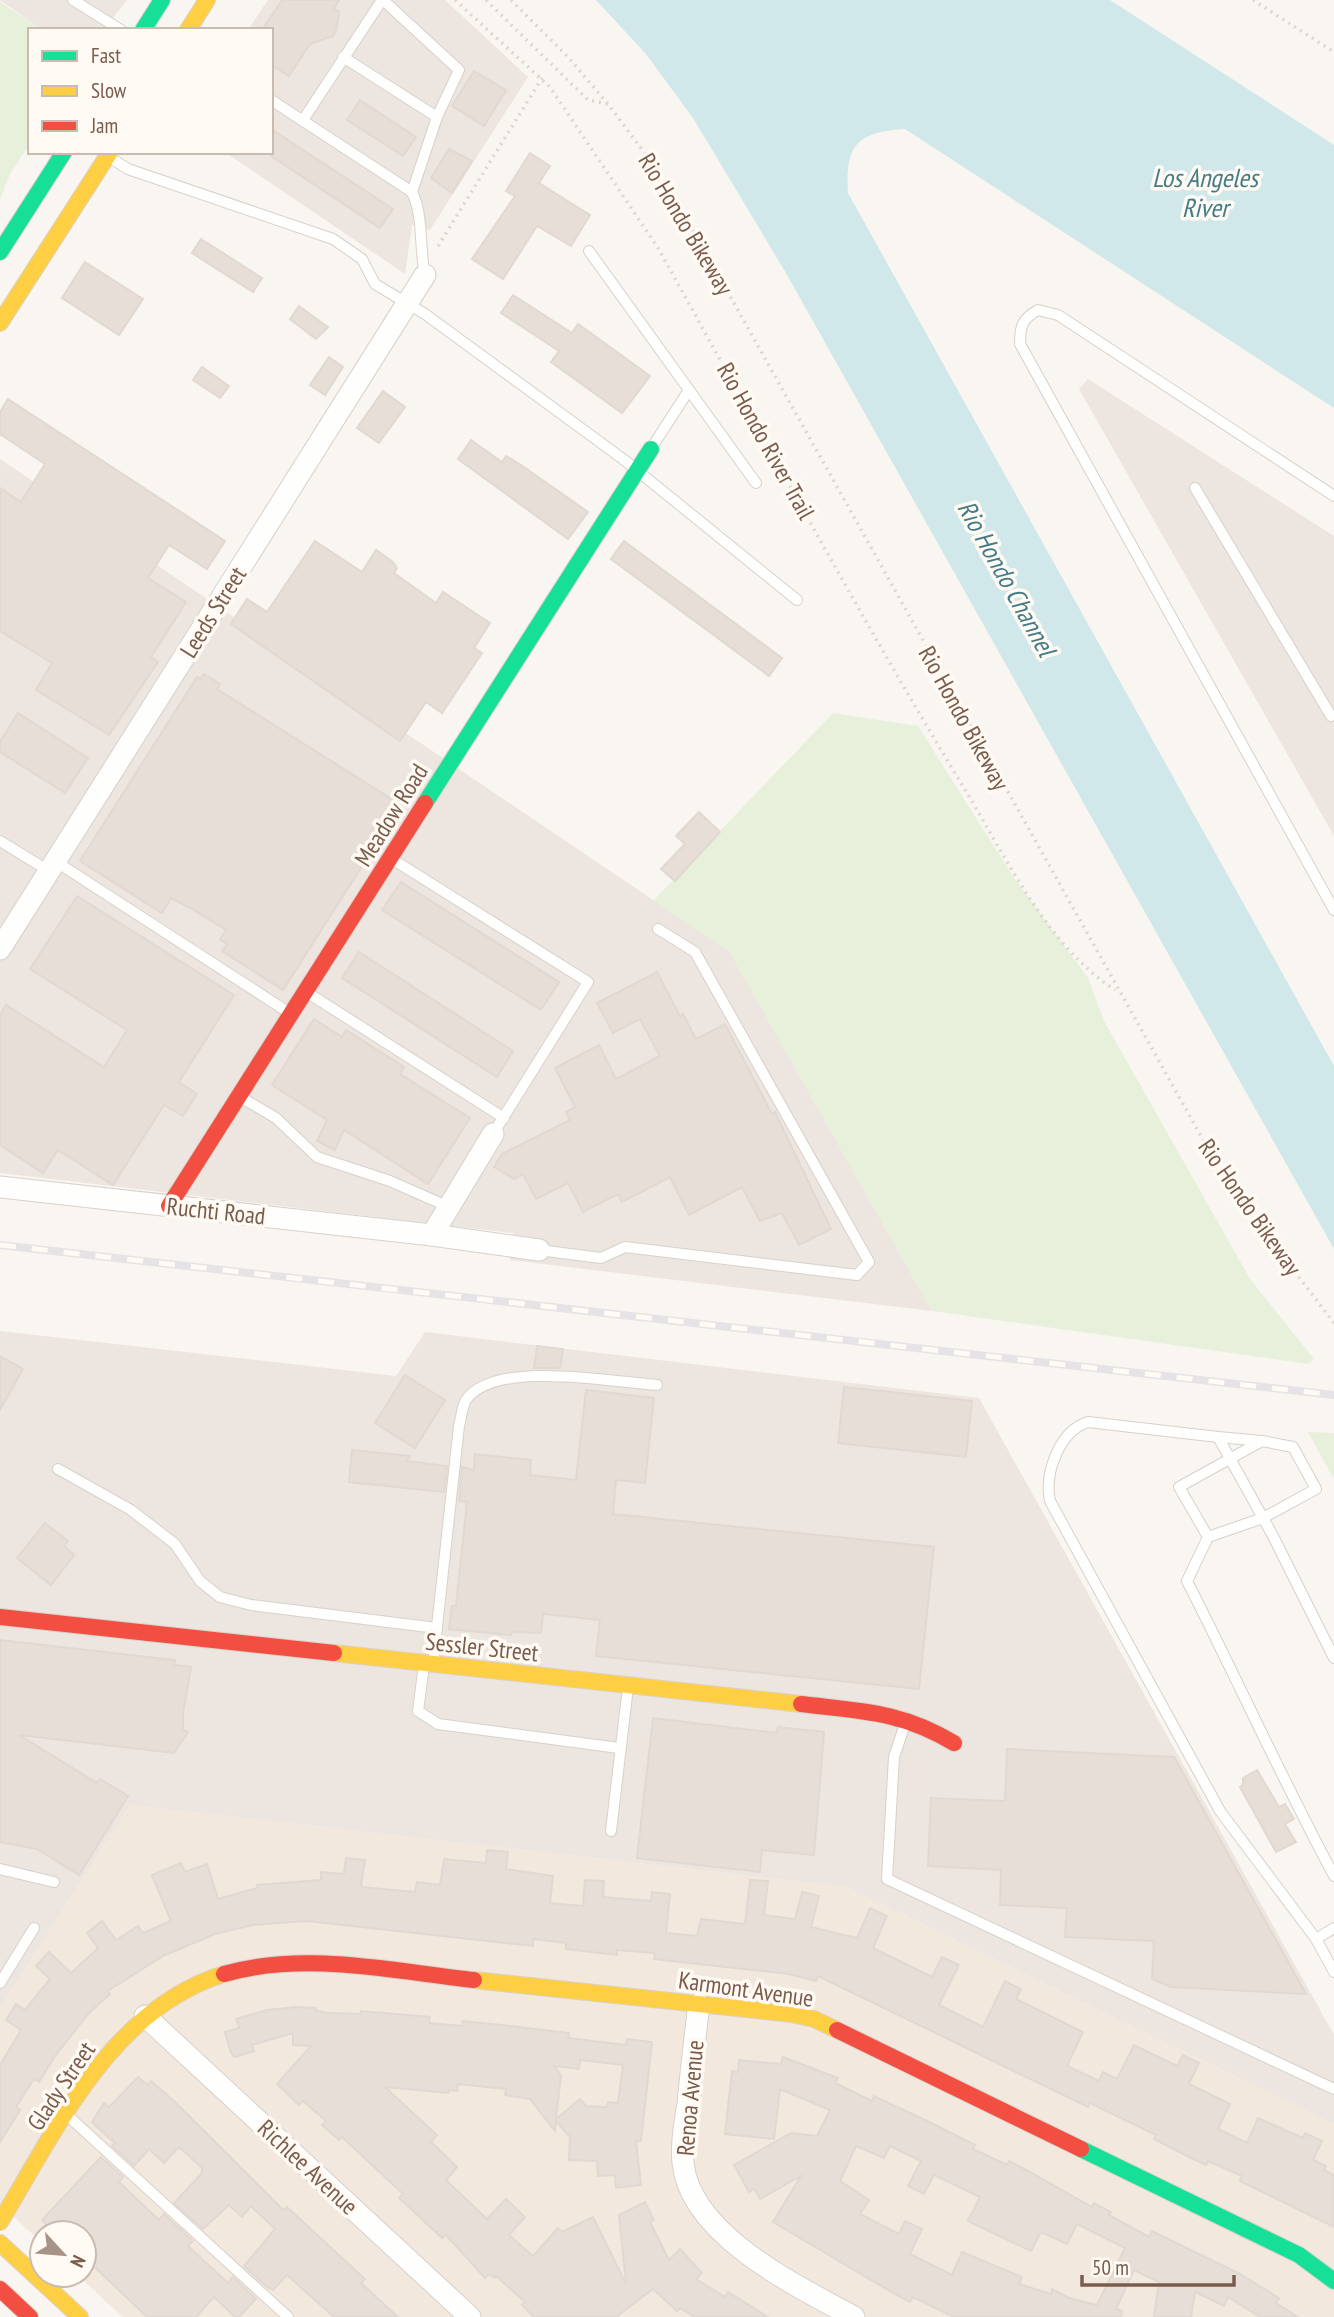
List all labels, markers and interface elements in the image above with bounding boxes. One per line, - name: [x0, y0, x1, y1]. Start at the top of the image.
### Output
- legend: [28, 28, 273, 154]
- text: Fast: [91, 42, 121, 69]
- text: Slow: [91, 77, 127, 104]
- text: Jam: [90, 112, 118, 139]
- street label: Rio Hondo Bikeway: [632, 147, 740, 301]
- water label: Los Angeles River: [1152, 161, 1260, 224]
- street label: Rio Hondo River Trail: [710, 357, 822, 525]
- water label: Rio Hondo Channel: [951, 494, 1065, 664]
- street label: Leeds Street: [173, 560, 253, 663]
- street label: Rio Hondo Bikeway: [912, 641, 1016, 795]
- street label: Meadow Road: [347, 758, 435, 872]
- street label: Rio Hondo Bikeway: [1191, 1133, 1309, 1281]
- street label: Ruchti Road: [165, 1190, 267, 1232]
- street label: Sessler Street: [424, 1626, 540, 1668]
- street label: Karmont Avenue: [677, 1964, 815, 2014]
- street label: Glady Street: [20, 2035, 102, 2136]
- street label: Renoa Avenue: [669, 2039, 711, 2157]
- street label: Richlee Avenue: [251, 2113, 365, 2221]
- north arrow: [28, 2219, 98, 2289]
- scale bar: [1082, 2244, 1234, 2288]
- text: N: [65, 2252, 91, 2271]
- text: 50 m: [1092, 2254, 1129, 2281]

